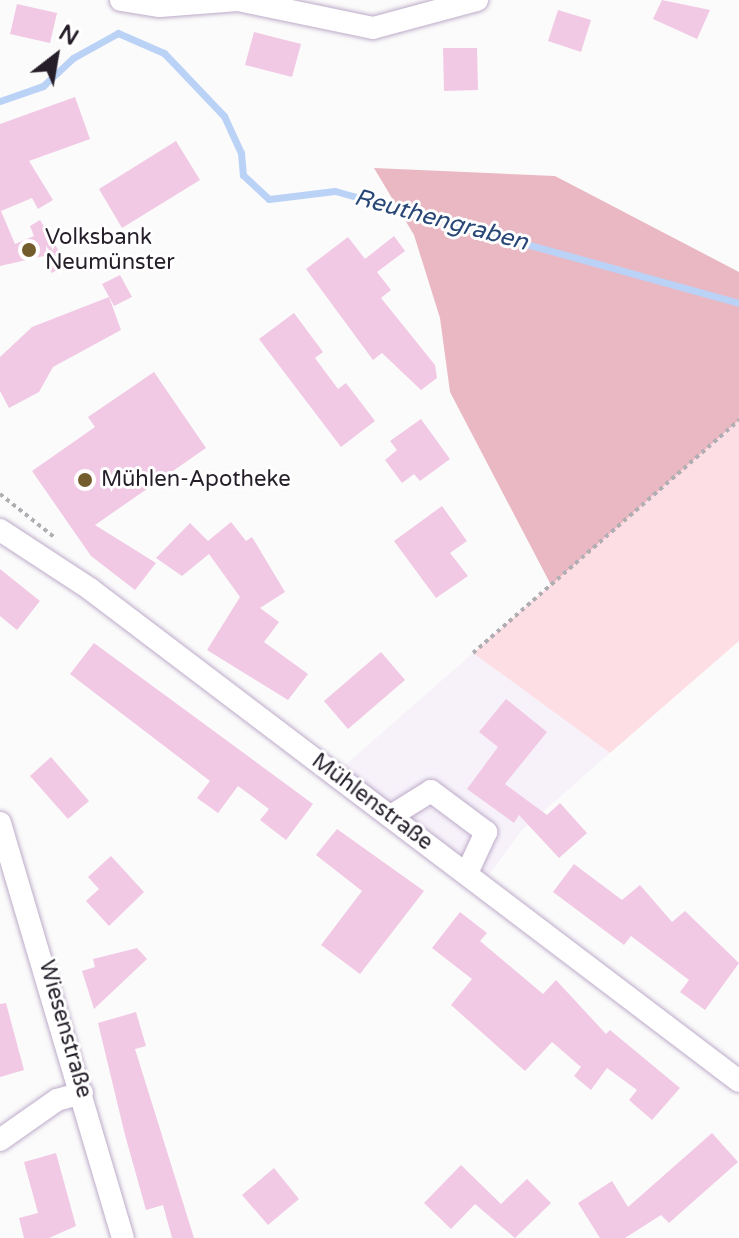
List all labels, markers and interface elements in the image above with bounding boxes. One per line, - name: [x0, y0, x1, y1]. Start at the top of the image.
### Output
- north arrow: [16, 16, 96, 96]
- text: N: [54, 20, 83, 51]
- water label: Reuthengraben: [351, 183, 531, 257]
- place label: Volksbank Neumünster: [45, 224, 175, 276]
- marker: Volksbank Neumünster: [20, 241, 38, 259]
- place label: Mühlen-Apotheke: [101, 467, 291, 493]
- marker: Mühlen-Apotheke: [76, 471, 94, 489]
- street label: Mühlenstraße: [306, 748, 438, 856]
- street label: Wiesenstraße: [33, 957, 97, 1101]

